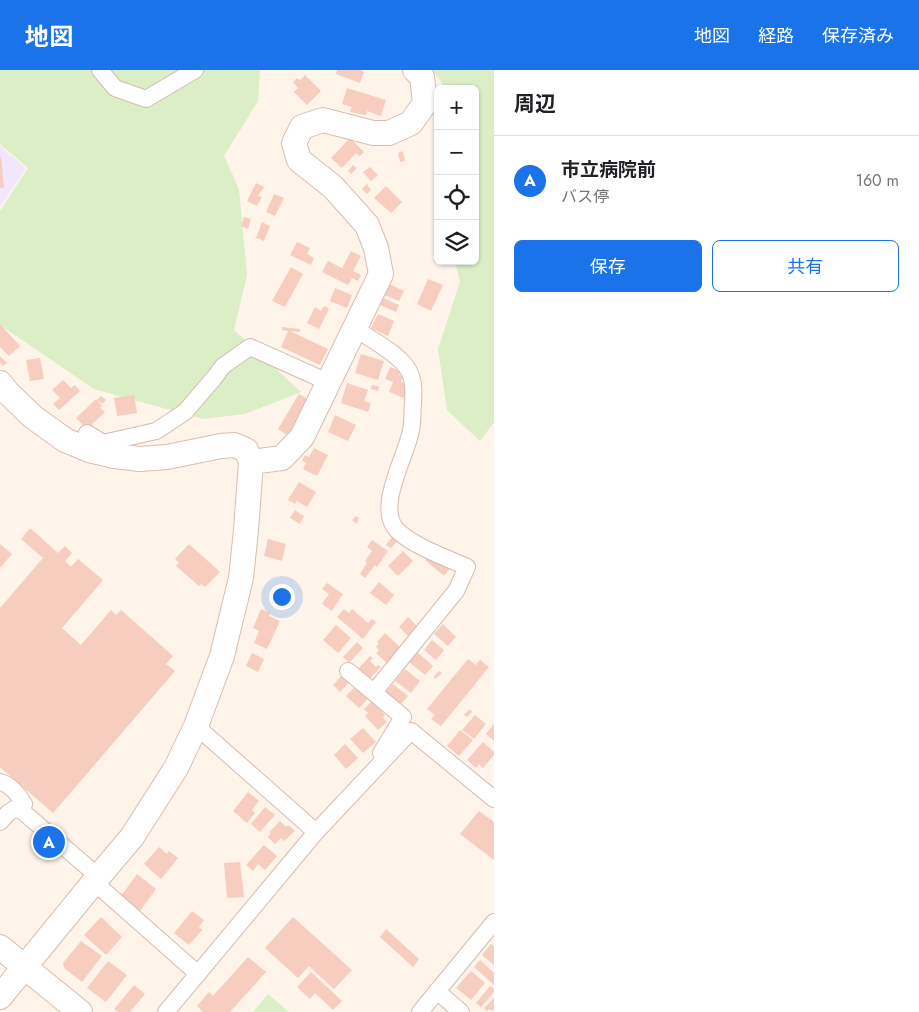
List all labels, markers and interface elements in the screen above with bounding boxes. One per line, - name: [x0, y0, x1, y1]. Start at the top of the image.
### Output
- text: 地図: [25, 19, 73, 54]
- text: 地図: [694, 23, 730, 49]
- text: 経路: [758, 23, 794, 49]
- text: 保存済み: [822, 23, 894, 49]
- map controls: [434, 85, 479, 265]
- button: +: [434, 85, 479, 130]
- text: 周辺: [514, 89, 556, 119]
- button: −: [434, 130, 479, 175]
- text: 市立病院前: [561, 156, 656, 183]
- text: A: [524, 169, 536, 192]
- text: 160 m: [856, 169, 899, 192]
- button: locate: [434, 175, 479, 220]
- text: バス停: [561, 185, 609, 208]
- button: layers: [434, 220, 479, 265]
- button: 保存: [514, 240, 702, 292]
- button: 共有: [712, 240, 899, 292]
- your location: [269, 584, 295, 610]
- pin: A: [33, 823, 65, 861]

